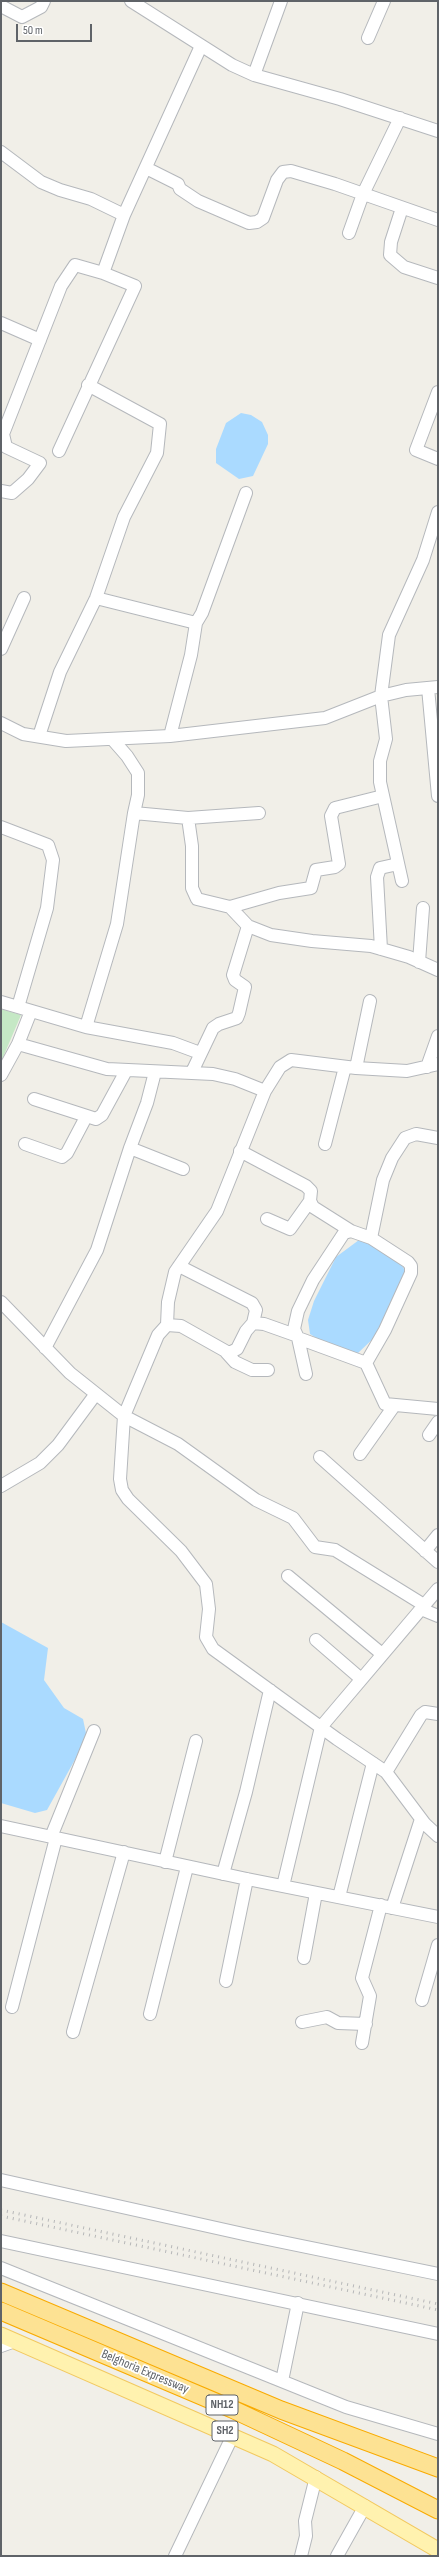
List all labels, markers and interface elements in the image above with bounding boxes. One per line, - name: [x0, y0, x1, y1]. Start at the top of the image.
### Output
- scale bar: [18, 16, 94, 42]
- text: 50 m: [23, 23, 43, 38]
- street label: Belghoria Expressway: [99, 2347, 191, 2397]
- road number: NH12: [206, 2395, 238, 2415]
- road number: SH2: [212, 2421, 238, 2441]

